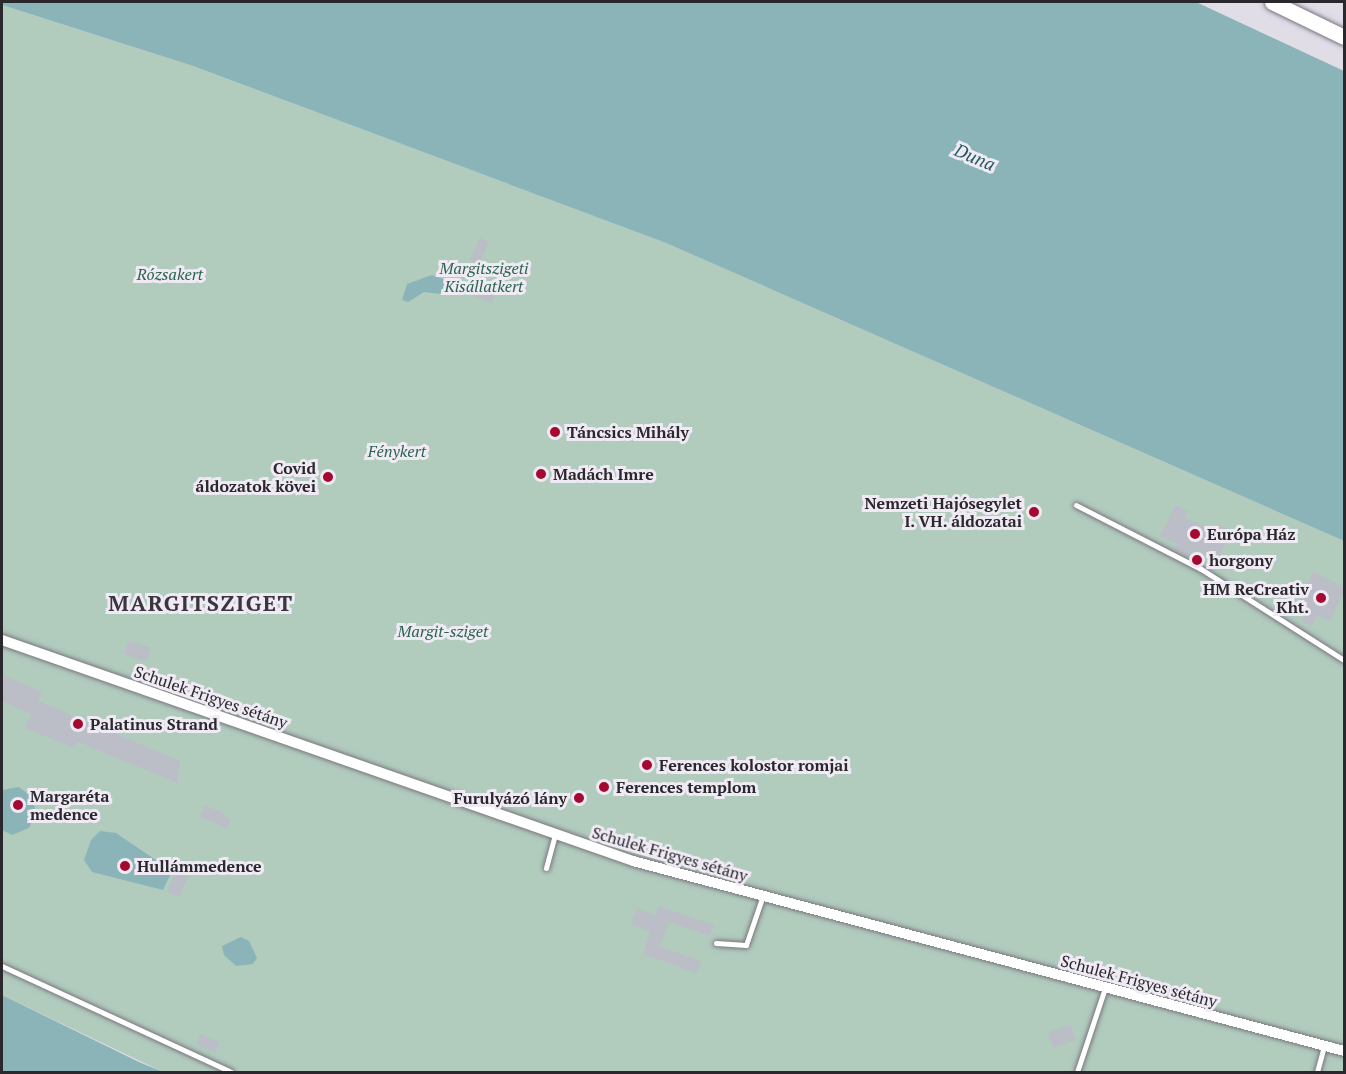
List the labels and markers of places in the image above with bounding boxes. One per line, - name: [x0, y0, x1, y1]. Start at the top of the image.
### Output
- place label: Táncsics Mihály: [567, 422, 689, 442]
- marker: Táncsics Mihály: [548, 425, 562, 439]
- place label: Covid áldozatok kövei: [196, 458, 316, 496]
- place label: Madách Imre: [553, 464, 654, 484]
- marker: Madách Imre: [534, 467, 548, 481]
- marker: Covid áldozatok kövei: [321, 470, 335, 484]
- place label: Nemzeti Hajósegylet I. VH. áldozatai: [864, 493, 1022, 531]
- marker: Nemzeti Hajósegylet I. VH. áldozatai: [1027, 505, 1041, 519]
- place label: Európa Ház: [1207, 524, 1295, 544]
- marker: Európa Ház: [1188, 527, 1202, 541]
- place label: horgony: [1209, 550, 1273, 570]
- marker: horgony: [1190, 553, 1204, 567]
- place label: HM ReCreativ Kht.: [1203, 579, 1309, 617]
- marker: HM ReCreativ Kht.: [1314, 591, 1328, 605]
- place label: Palatinus Strand: [90, 714, 218, 734]
- marker: Palatinus Strand: [71, 717, 85, 731]
- place label: Ferences kolostor romjai: [659, 755, 849, 775]
- marker: Ferences kolostor romjai: [640, 758, 654, 772]
- place label: Ferences templom: [616, 777, 756, 797]
- marker: Ferences templom: [597, 780, 611, 794]
- place label: Margaréta medence: [30, 786, 109, 824]
- place label: Furulyázó lány: [454, 788, 567, 808]
- marker: Furulyázó lány: [572, 791, 586, 805]
- marker: Margaréta medence: [11, 798, 25, 812]
- place label: Hullámmedence: [137, 856, 262, 876]
- marker: Hullámmedence: [118, 859, 132, 873]

